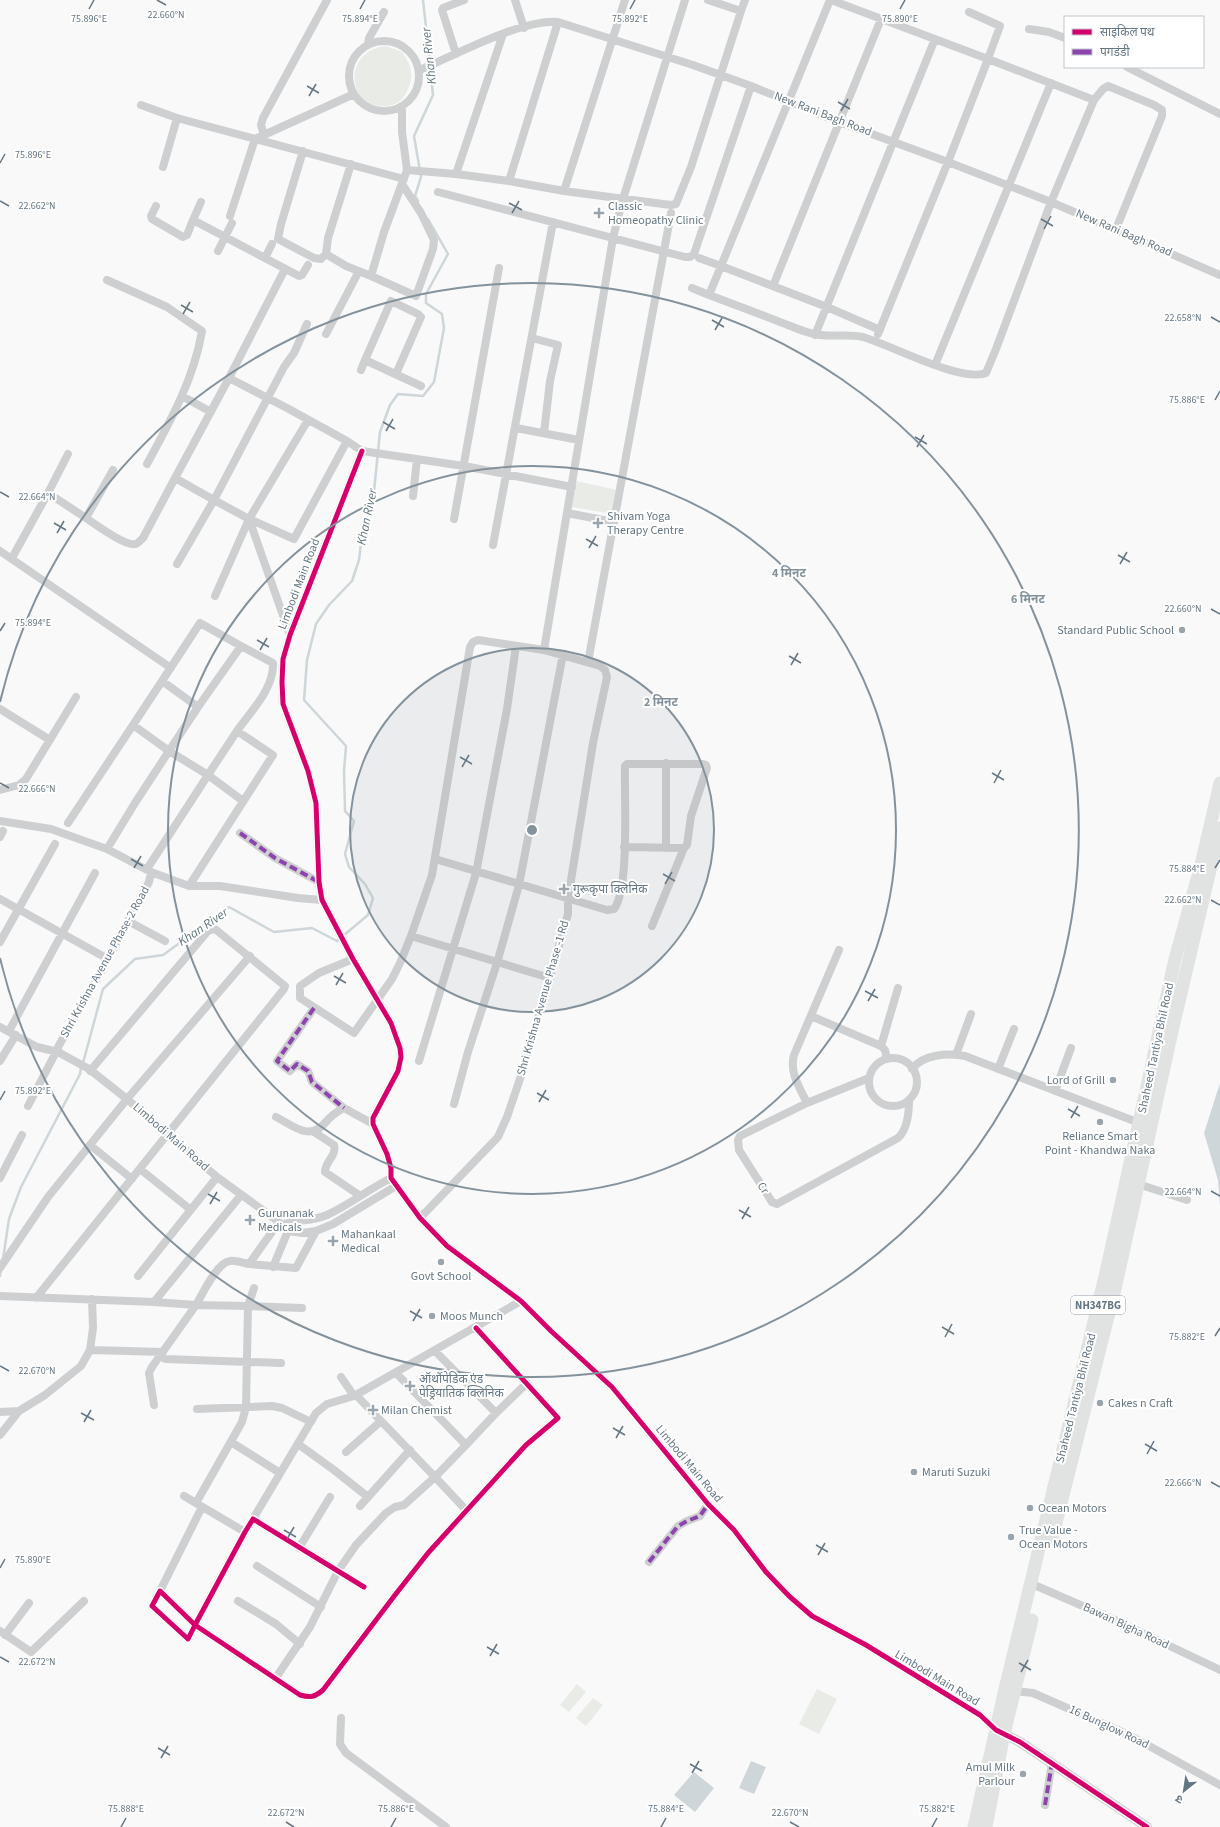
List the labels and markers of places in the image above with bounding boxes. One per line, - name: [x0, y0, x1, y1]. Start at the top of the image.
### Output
- place label: Classic Homeopathy Clinic: [608, 198, 704, 229]
- marker: Classic Homeopathy Clinic: [593, 207, 605, 219]
- place label: Shivam Yoga Therapy Centre: [607, 508, 684, 539]
- marker: Shivam Yoga Therapy Centre: [592, 517, 604, 529]
- place label: Standard Public School: [1057, 622, 1174, 639]
- marker: Standard Public School: [1177, 625, 1187, 635]
- centre of rings: [525, 823, 539, 837]
- place label: गुरूकृपा क्लिनिक: [573, 881, 648, 898]
- marker: गुरूकृपा क्लिनिक: [558, 883, 570, 895]
- place label: Lord of Grill: [1047, 1072, 1105, 1089]
- marker: Lord of Grill: [1108, 1075, 1118, 1085]
- marker: Reliance Smart Point - Khandwa Naka: [1095, 1117, 1105, 1127]
- place label: Reliance Smart Point - Khandwa Naka: [1045, 1128, 1155, 1159]
- place label: Gurunanak Medicals: [258, 1205, 314, 1236]
- marker: Gurunanak Medicals: [245, 1215, 255, 1225]
- place label: Mahankaal Medical: [341, 1226, 396, 1257]
- marker: Mahankaal Medical: [328, 1236, 338, 1246]
- marker: Govt School: [436, 1257, 446, 1267]
- place label: Govt School: [411, 1268, 471, 1285]
- place label: Moos Munch: [440, 1308, 503, 1325]
- marker: Moos Munch: [427, 1311, 437, 1321]
- place label: ऑर्थोपेडिक एंड पेड्रियातिक क्लिनिक: [419, 1371, 505, 1402]
- marker: ऑर्थोपेडिक एंड पेड्रियातिक क्लिनिक: [404, 1380, 416, 1392]
- place label: Cakes n Craft: [1108, 1395, 1173, 1412]
- marker: Cakes n Craft: [1095, 1398, 1105, 1408]
- place label: Milan Chemist: [381, 1402, 452, 1419]
- marker: Milan Chemist: [368, 1405, 378, 1415]
- place label: Maruti Suzuki: [922, 1464, 990, 1481]
- marker: Maruti Suzuki: [909, 1467, 919, 1477]
- place label: Ocean Motors: [1038, 1500, 1107, 1517]
- marker: Ocean Motors: [1025, 1503, 1035, 1513]
- place label: True Value - Ocean Motors: [1019, 1522, 1088, 1553]
- marker: True Value - Ocean Motors: [1006, 1532, 1016, 1542]
- place label: Amul Milk Parlour: [966, 1759, 1016, 1790]
- marker: Amul Milk Parlour: [1018, 1769, 1028, 1779]

